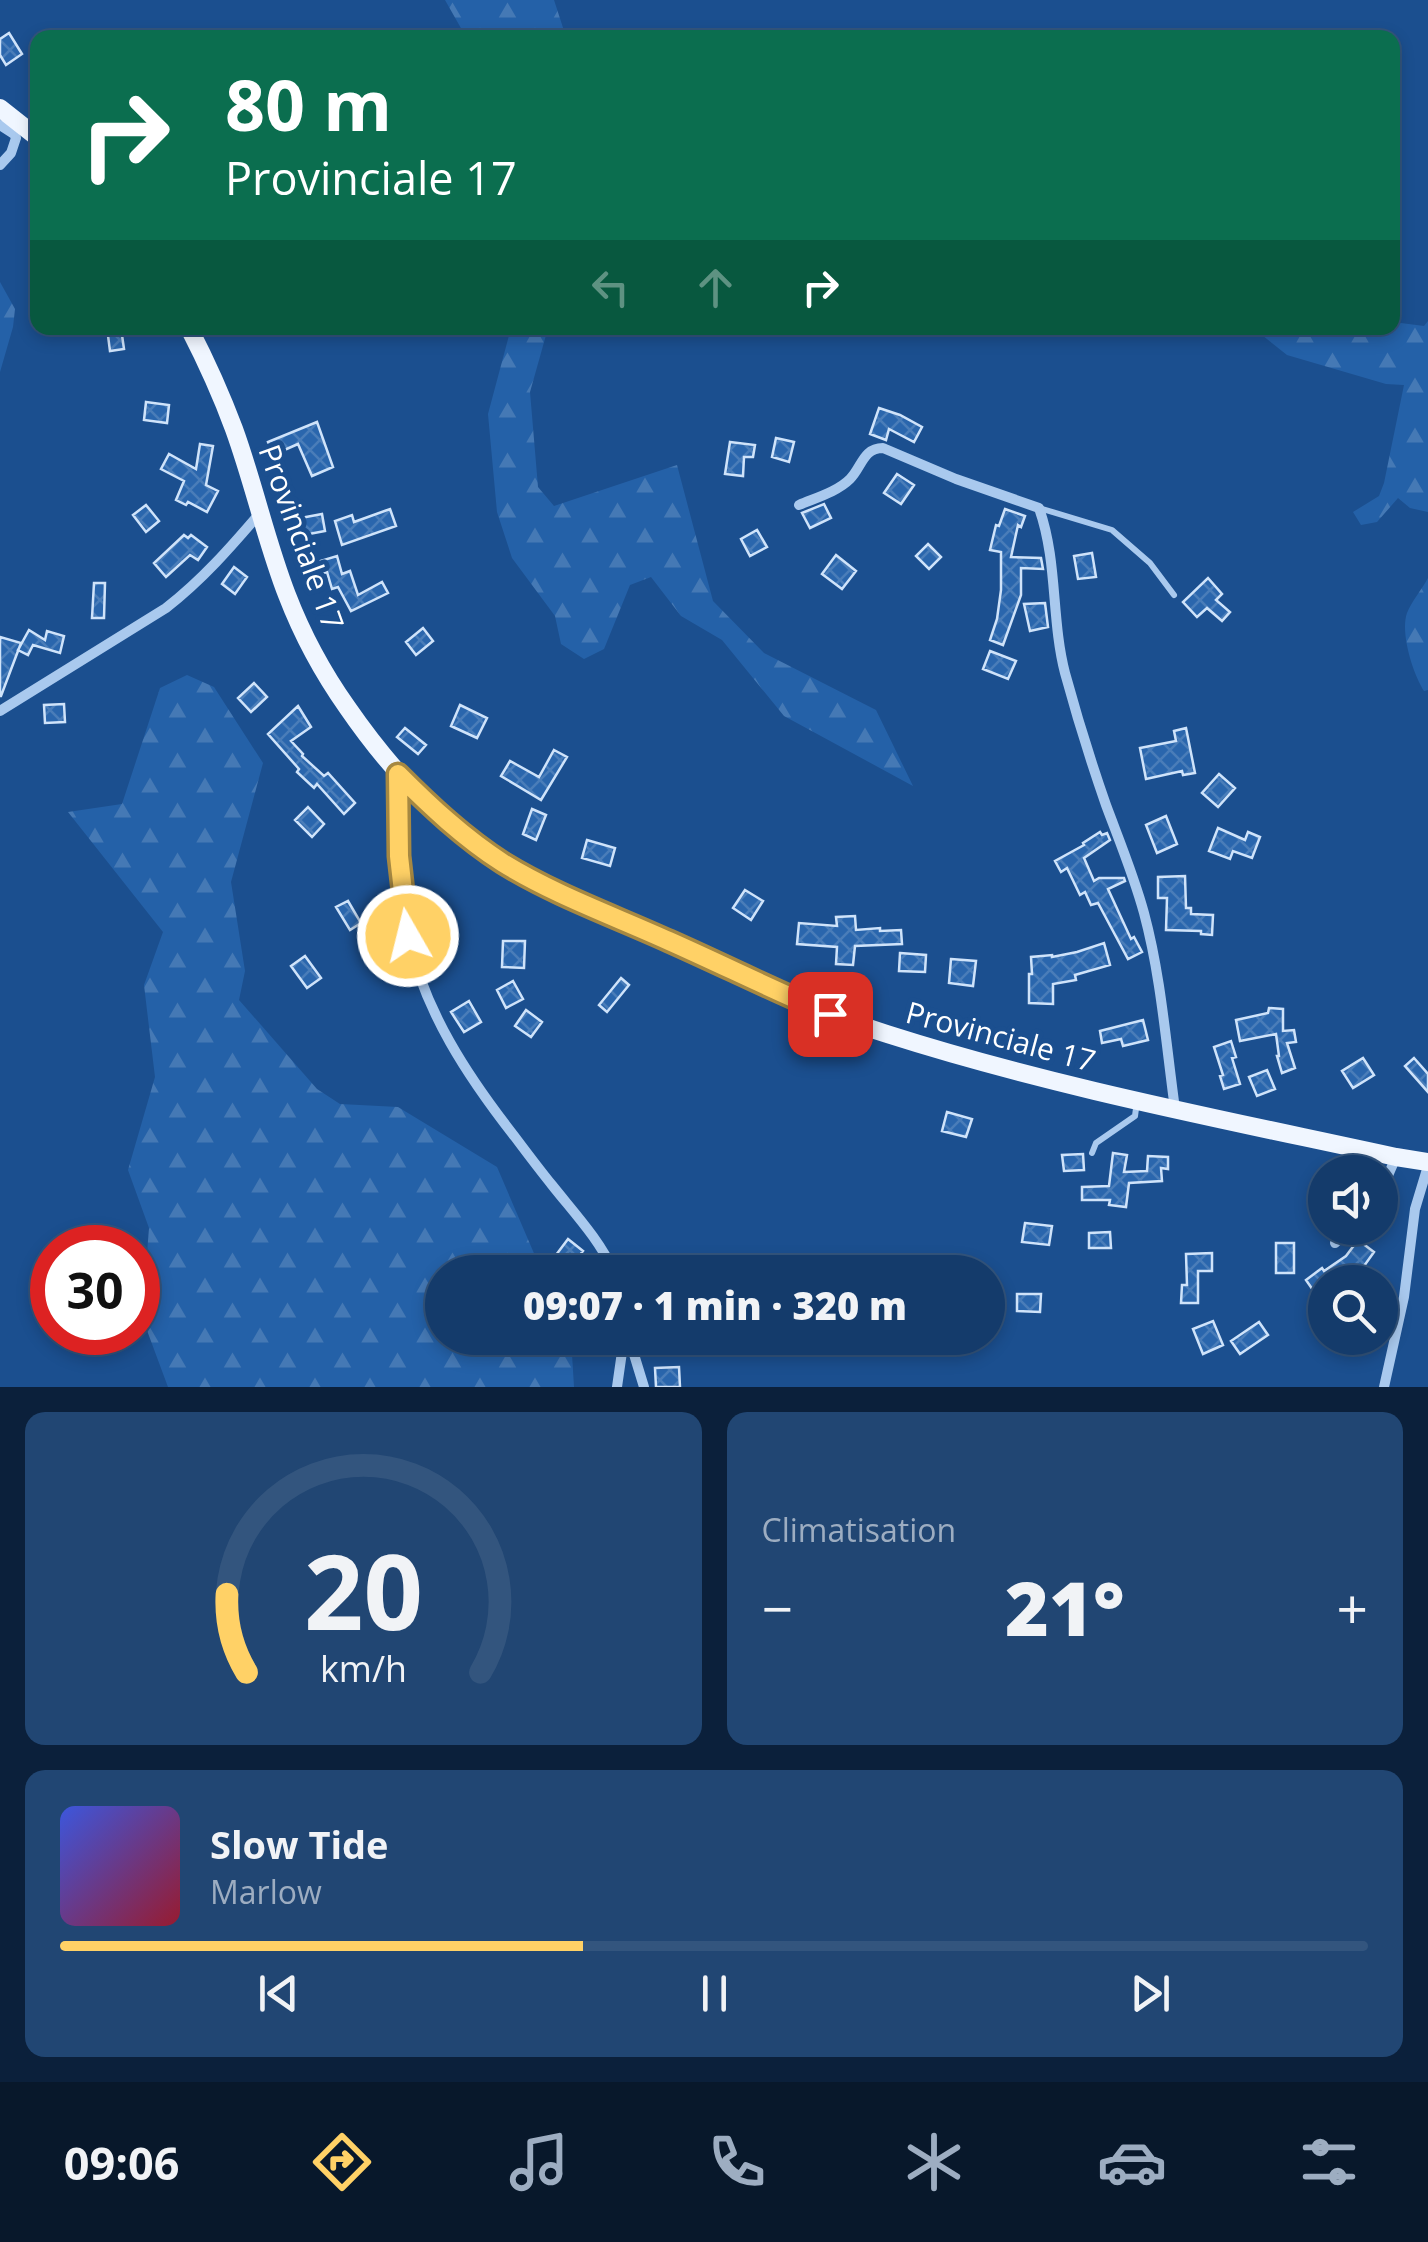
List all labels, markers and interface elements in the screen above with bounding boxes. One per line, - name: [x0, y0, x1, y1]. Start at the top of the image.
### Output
- text: 80 m: [225, 56, 392, 152]
- icon: right: [60, 70, 190, 200]
- text: Provinciale 17: [225, 147, 517, 208]
- icon: left: [583, 260, 638, 315]
- icon: ahead: [688, 260, 743, 315]
- icon: right: [793, 260, 848, 315]
- street label: Provinciale 17: [249, 439, 355, 635]
- position arrow: [356, 884, 460, 988]
- pin: [788, 972, 873, 1057]
- icon: arrive: [803, 987, 858, 1042]
- street label: Provinciale 17: [902, 991, 1100, 1081]
- map controls: [1308, 1155, 1398, 1355]
- button: sound: [1308, 1155, 1398, 1245]
- speed limit sign: 30: [30, 1225, 160, 1355]
- button: search: [1308, 1265, 1398, 1355]
- text: 09:07 · 1 min · 320 m: [523, 1279, 907, 1331]
- text: Climatisation: [762, 1508, 956, 1551]
- text: 20: [304, 1519, 423, 1660]
- text: 21°: [1005, 1556, 1125, 1658]
- text: −: [762, 1570, 793, 1645]
- text: +: [1337, 1570, 1368, 1645]
- text: km/h: [320, 1644, 407, 1692]
- text: Slow Tide: [210, 1818, 389, 1870]
- text: Marlow: [210, 1870, 322, 1913]
- icon: previous: [251, 1966, 306, 2021]
- icon: pause: [687, 1966, 742, 2021]
- icon: next: [1123, 1966, 1178, 2021]
- icon: directions: [307, 2127, 377, 2197]
- icon: music: [504, 2127, 574, 2197]
- icon: phone: [702, 2127, 772, 2197]
- icon: climate: [899, 2127, 969, 2197]
- icon: car: [1097, 2127, 1167, 2197]
- icon: filters: [1294, 2127, 1364, 2197]
- text: 09:06: [64, 2132, 179, 2193]

